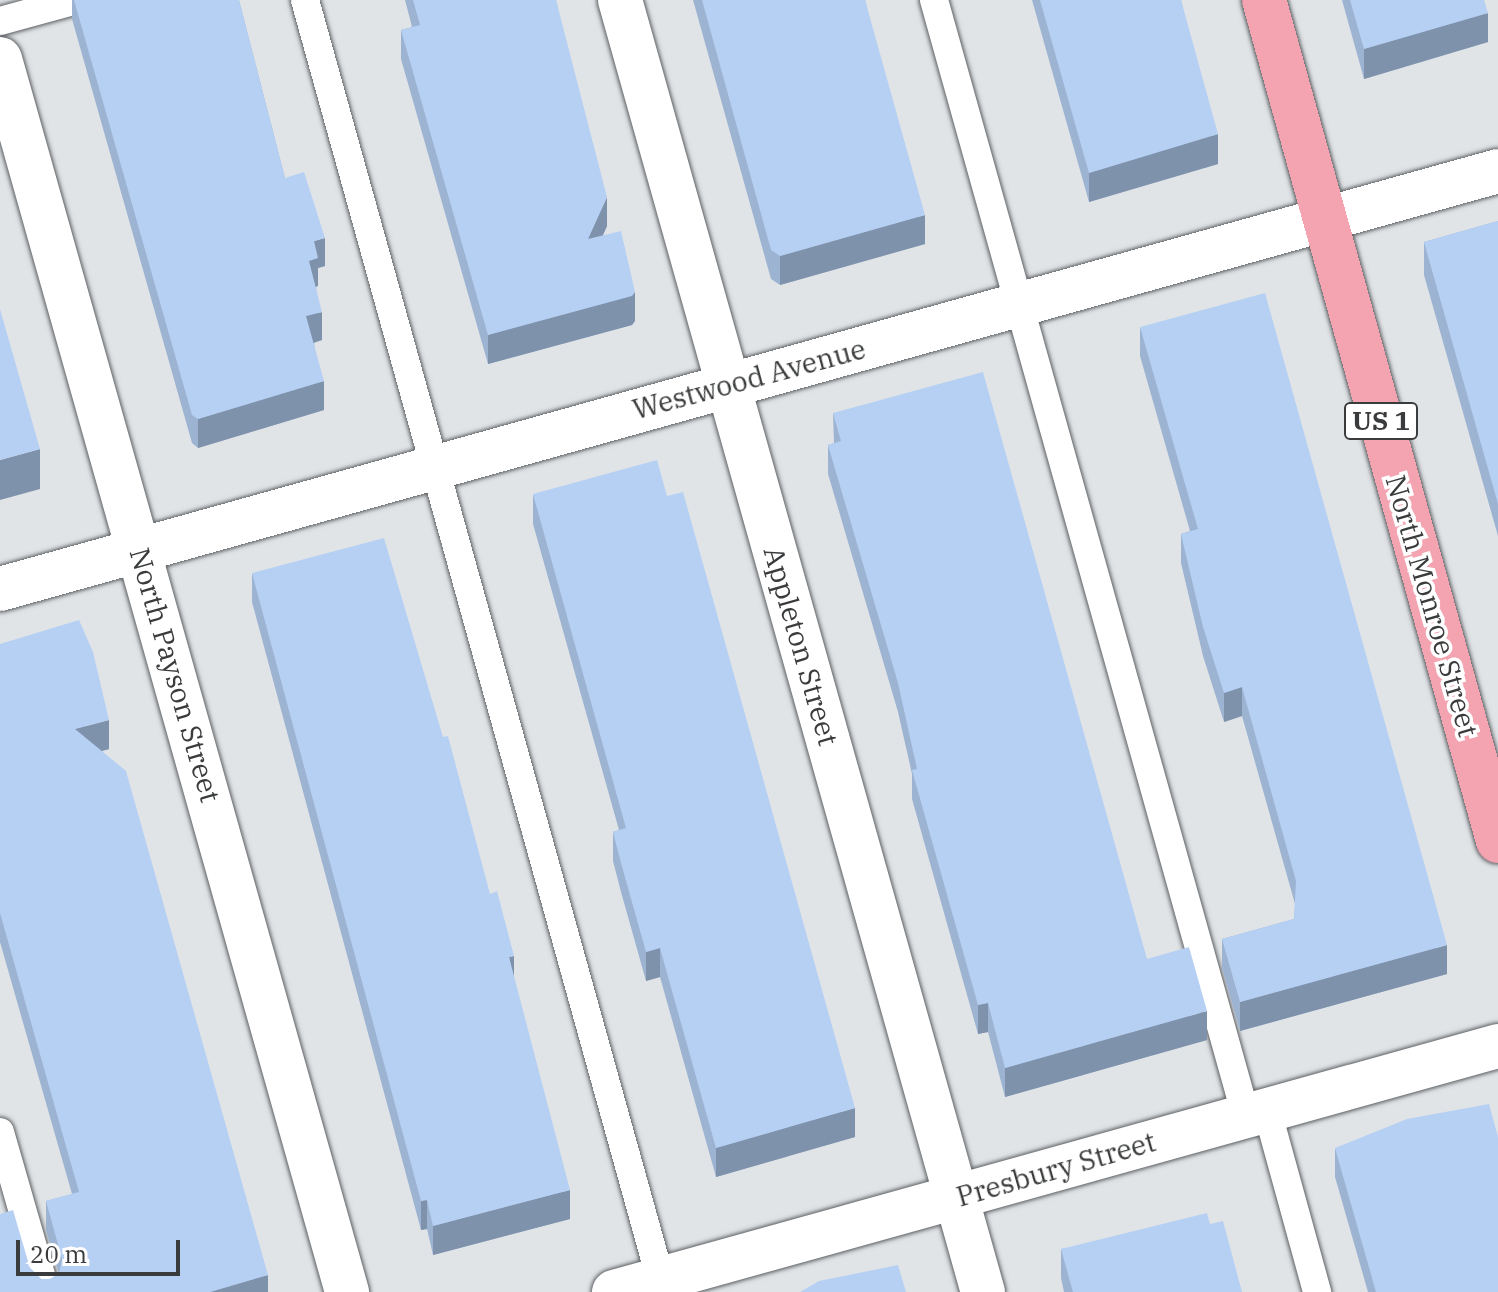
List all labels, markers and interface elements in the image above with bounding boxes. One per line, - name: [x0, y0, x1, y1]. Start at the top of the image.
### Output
- street label: Westwood Avenue: [629, 332, 869, 426]
- road number: US 1: [1343, 399, 1419, 443]
- street label: North Monroe Street: [1379, 471, 1485, 741]
- street label: Appleton Street: [757, 543, 845, 749]
- street label: North Payson Street: [123, 544, 227, 806]
- street label: Presbury Street: [952, 1124, 1160, 1214]
- scale bar: [20, 1224, 184, 1274]
- text: 20 m: [30, 1238, 87, 1270]

